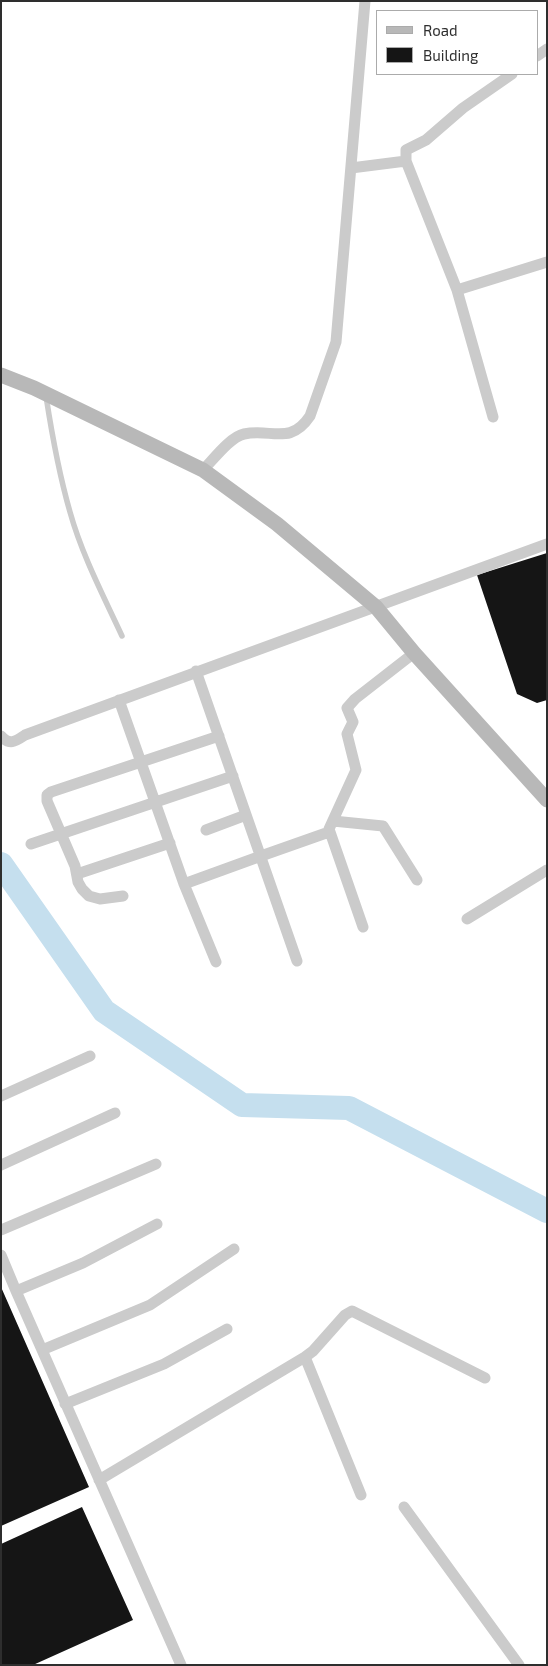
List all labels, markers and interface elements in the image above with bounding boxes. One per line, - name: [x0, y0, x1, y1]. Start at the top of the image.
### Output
- legend: [376, 10, 538, 75]
- text: Road: [423, 21, 458, 39]
- text: Building: [423, 46, 478, 64]

